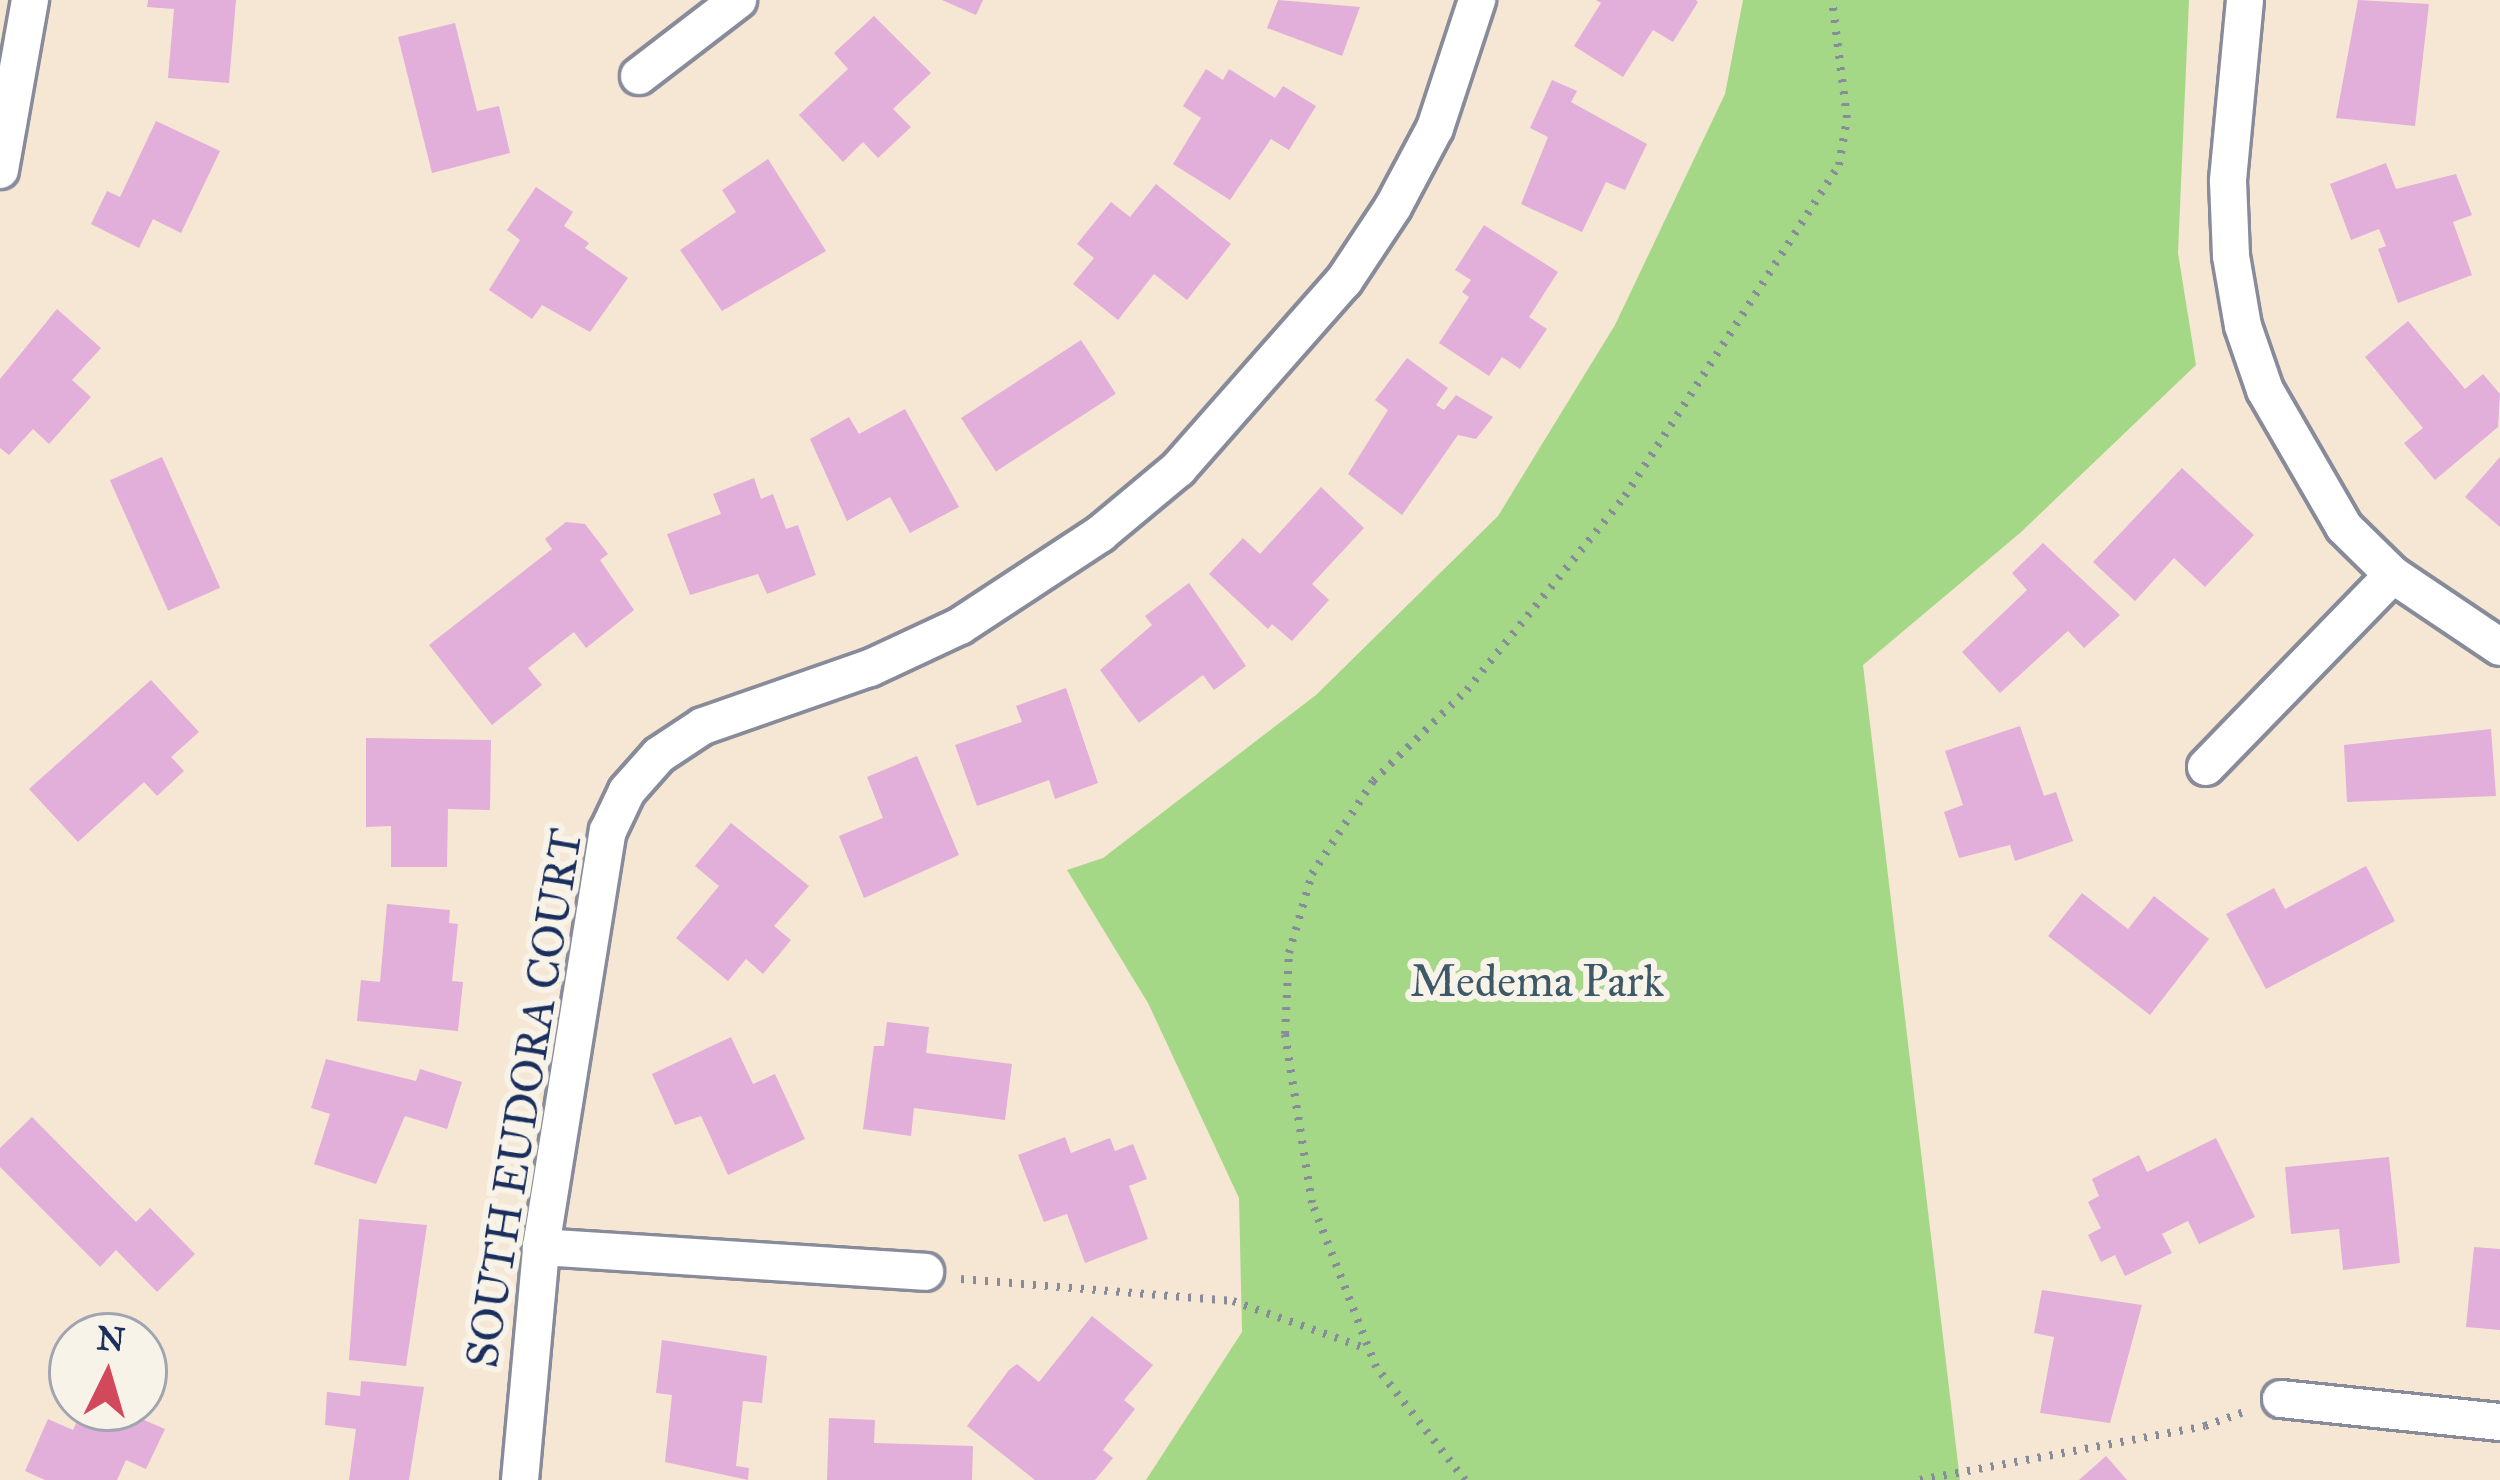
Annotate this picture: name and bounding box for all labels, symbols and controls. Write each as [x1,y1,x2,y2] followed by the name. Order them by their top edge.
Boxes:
[455,825,593,1371] street label: SOUTH EUDORA COURT
[1410,954,1664,1008] park label: Medema Park
[48,1312,168,1432] north arrow
[95,1318,127,1360] text: N

